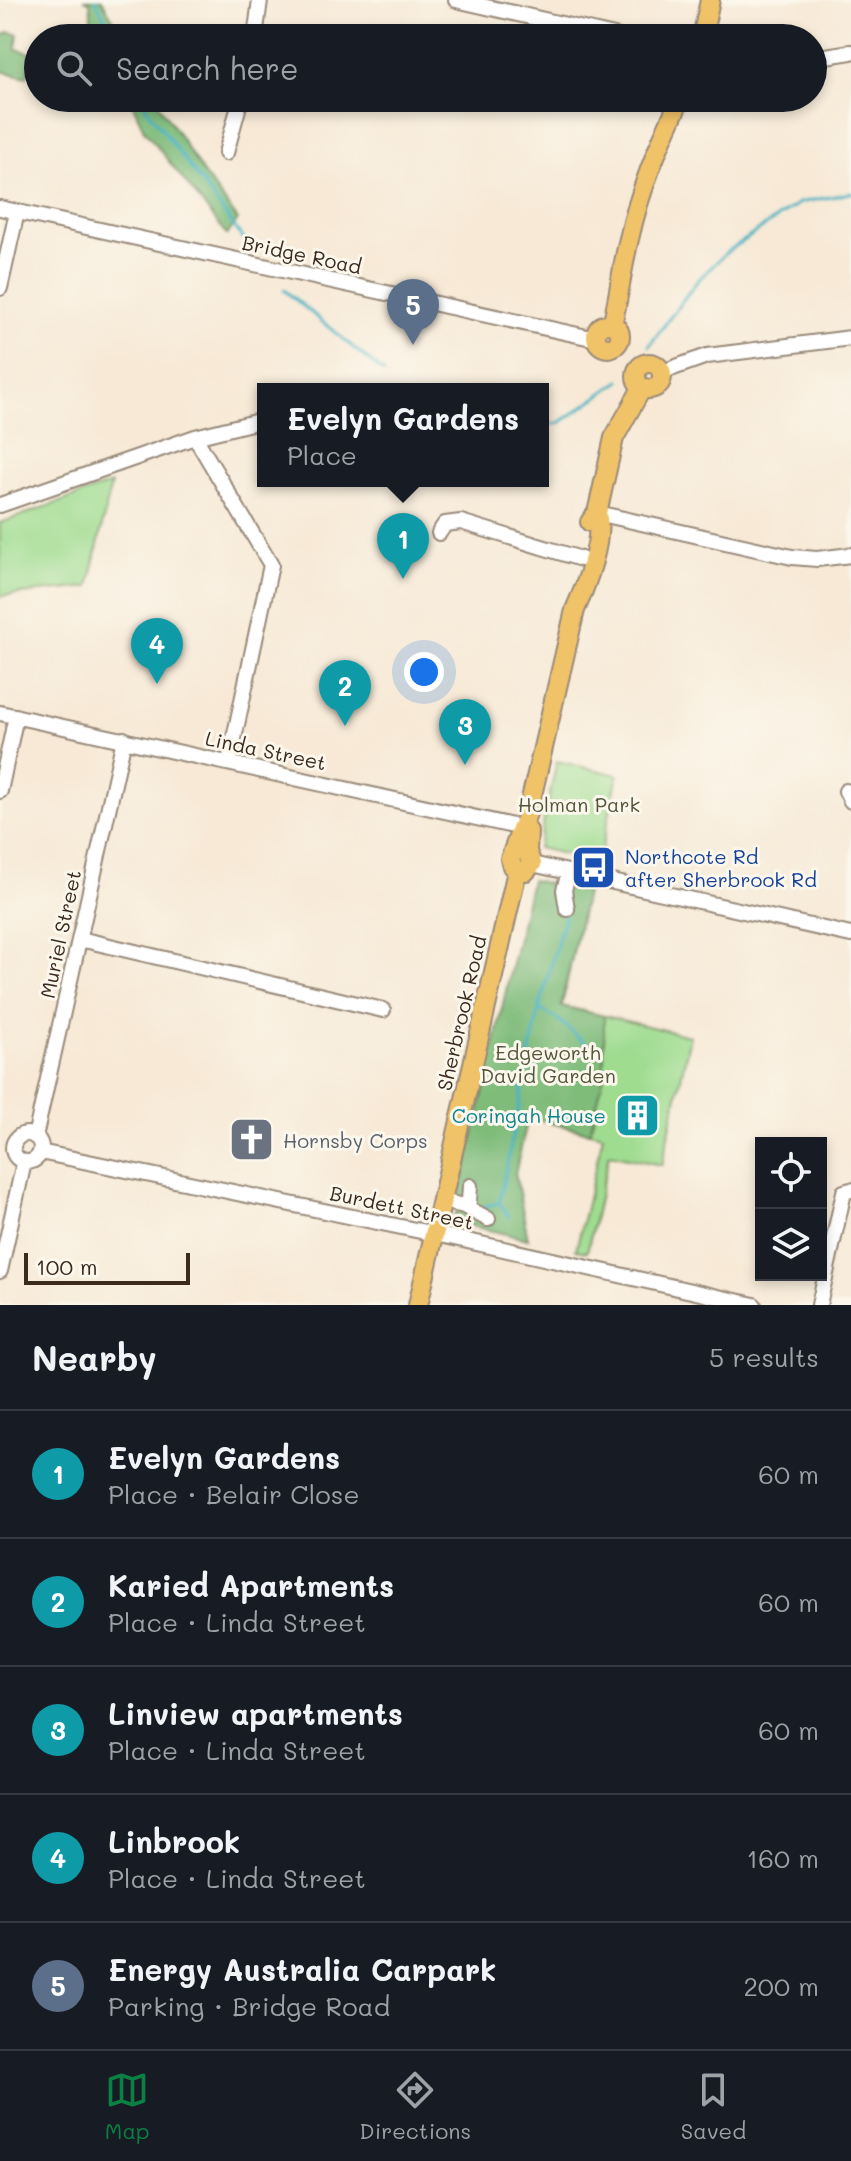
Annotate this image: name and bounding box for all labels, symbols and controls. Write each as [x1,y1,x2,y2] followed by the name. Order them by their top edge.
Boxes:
[24,24,827,112] search box
[52,46,96,90] icon: search
[116,48,299,88] text: Search here
[240,229,364,279] street label: Bridge Road
[387,279,439,345] pin: 5
[257,383,549,487] popup
[287,398,519,438] text: Evelyn Gardens
[287,438,357,472] text: Place
[377,513,429,579] pin: 1
[131,618,183,684] pin: 4
[404,652,444,692] your location
[319,660,371,726] pin: 2
[439,699,491,765] pin: 3
[203,725,329,775] street label: Linda Street
[518,791,640,817] park label: Holman Park
[570,843,618,891] bus stop icon: Northcote Rd after Sherbrook Rd
[625,843,817,892] place label: Northcote Rd after Sherbrook Rd
[34,867,86,1001] street label: Muriel Street
[431,933,491,1093] street label: Sherbrook Road
[480,1039,616,1088] park label: Edgeworth David Garden
[613,1091,661,1139] building icon: Coringah House
[452,1102,606,1128] place label: Coringah House
[228,1116,276,1164] church icon: Hornsby Corps
[283,1127,428,1153] place label: Hornsby Corps
[755,1137,827,1281] map controls
[755,1137,827,1209] button: locate
[328,1179,476,1235] street label: Burdett Street
[755,1209,827,1281] button: layers
[24,1249,190,1285] scale bar
[36,1252,98,1281] text: 100 m
[32,1335,157,1380] text: Nearby
[709,1340,819,1374] text: 5 results
[108,1437,340,1477] text: Evelyn Gardens
[52,1457,64,1491] text: 1
[758,1457,819,1491] text: 60 m
[108,1477,360,1511] text: Place · Belair Close
[108,1565,394,1605] text: Karied Apartments
[51,1585,65,1619] text: 2
[758,1585,819,1619] text: 60 m
[108,1605,366,1639] text: Place · Linda Street
[108,1693,403,1733] text: Linview apartments
[50,1713,66,1747] text: 3
[758,1713,819,1747] text: 60 m
[108,1733,366,1767] text: Place · Linda Street
[108,1821,240,1861] text: Linbrook
[50,1841,66,1875] text: 4
[747,1841,819,1875] text: 160 m
[108,1861,366,1895] text: Place · Linda Street
[108,1949,496,1989] text: Energy Australia Carpark
[50,1969,66,2003] text: 5
[743,1969,819,2003] text: 200 m
[108,1989,390,2023] text: Parking · Bridge Road
[105,2068,150,2145] tab: Map
[359,2068,471,2145] tab: Directions
[681,2068,746,2145] tab: Saved

